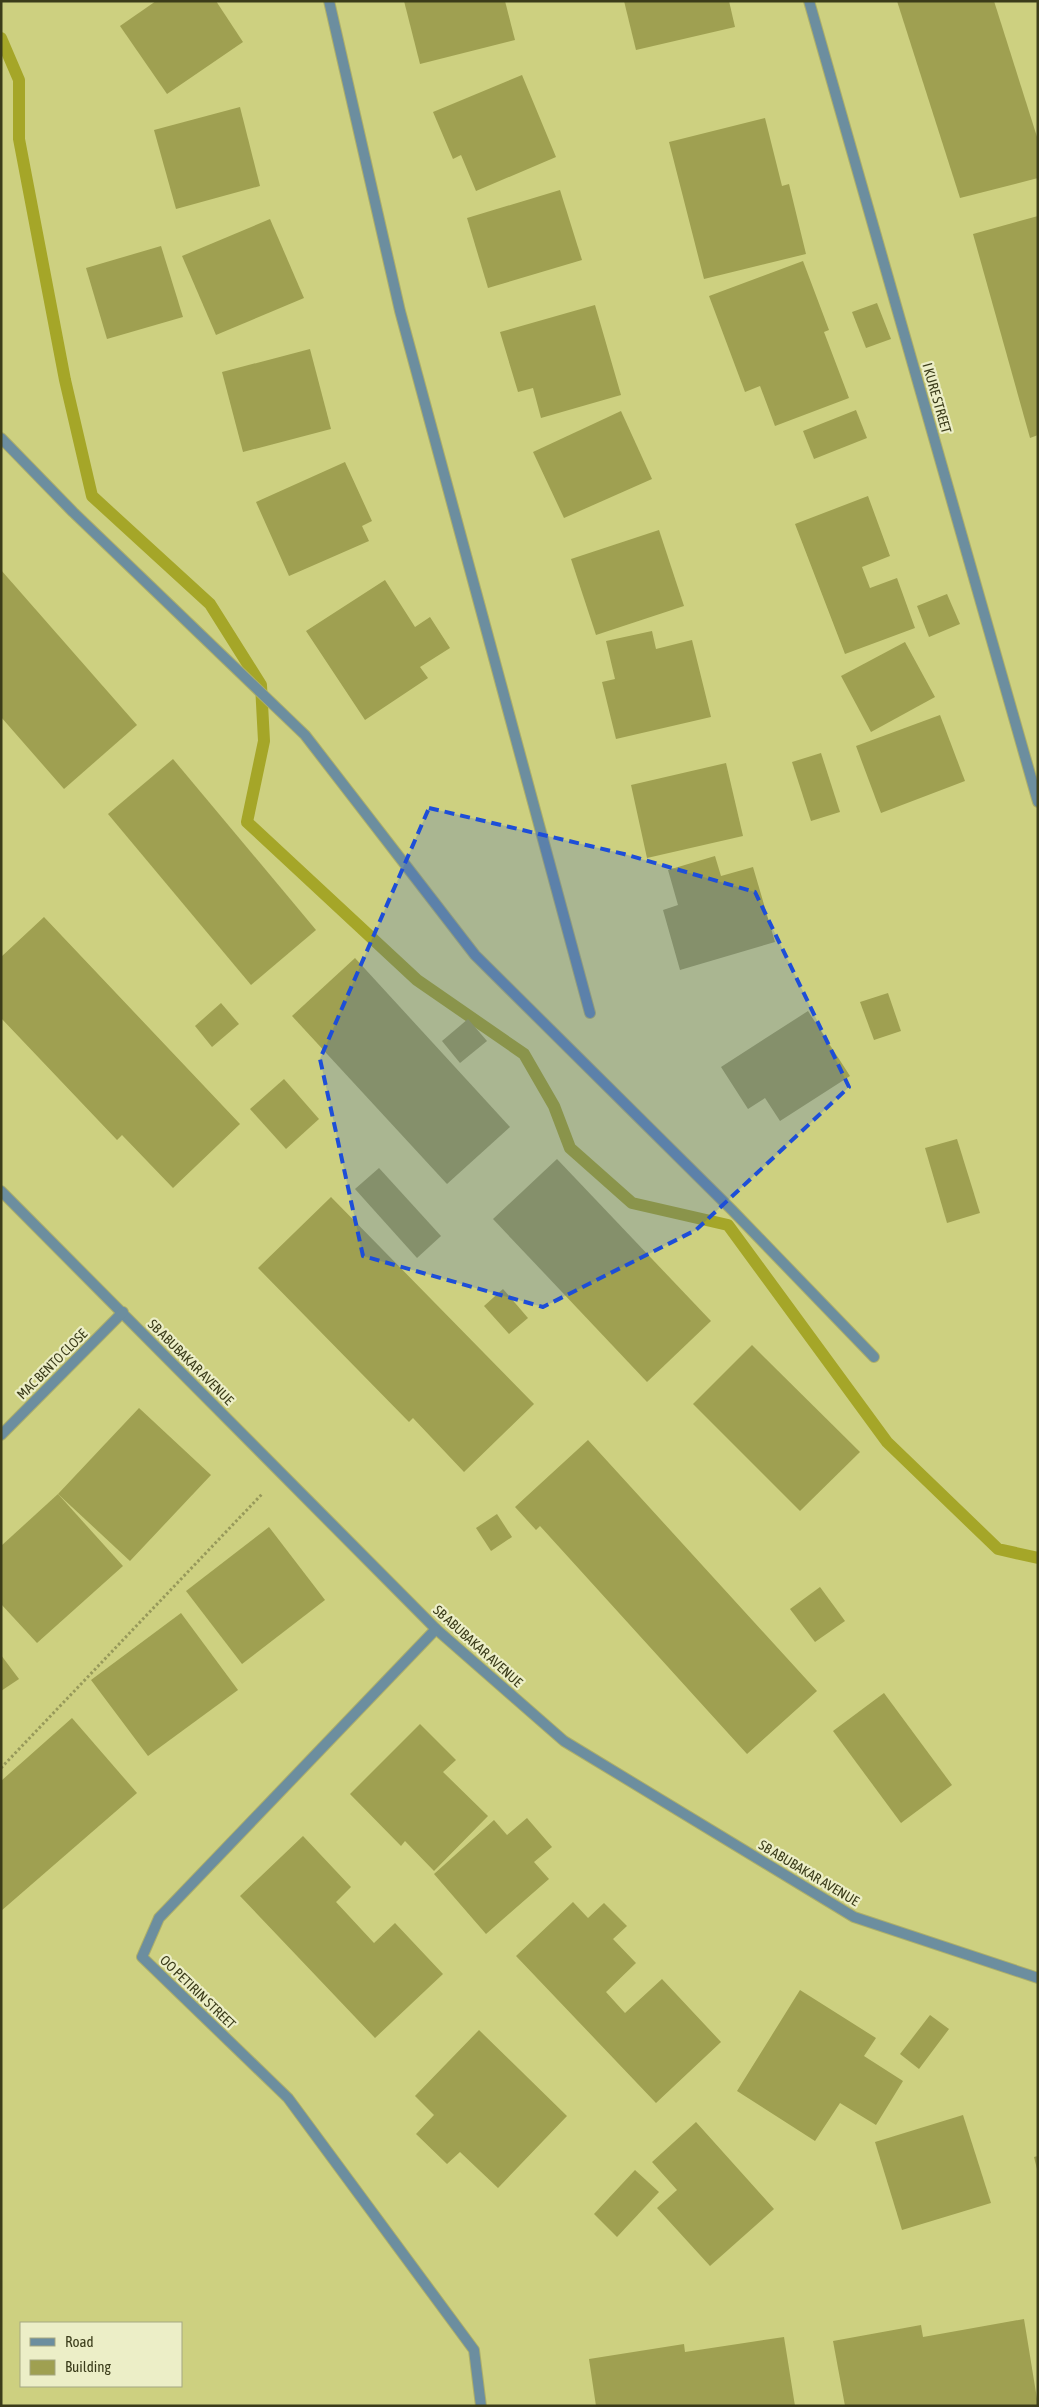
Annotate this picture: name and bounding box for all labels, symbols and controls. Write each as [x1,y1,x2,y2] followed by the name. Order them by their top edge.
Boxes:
[919,361,955,435] street label: I KURE STREET
[145,1316,237,1408] street label: SB ABUBAKAR AVENUE
[14,1326,90,1402] street label: MAC BENTO CLOSE
[430,1602,526,1690] street label: SB ABUBAKAR AVENUE
[756,1837,862,1909] street label: SB ABUBAKAR AVENUE
[157,1952,239,2032] street label: OO PETIRIN STREET
[20,2322,182,2387] legend
[65,2333,94,2350] text: Road
[65,2358,111,2375] text: Building

